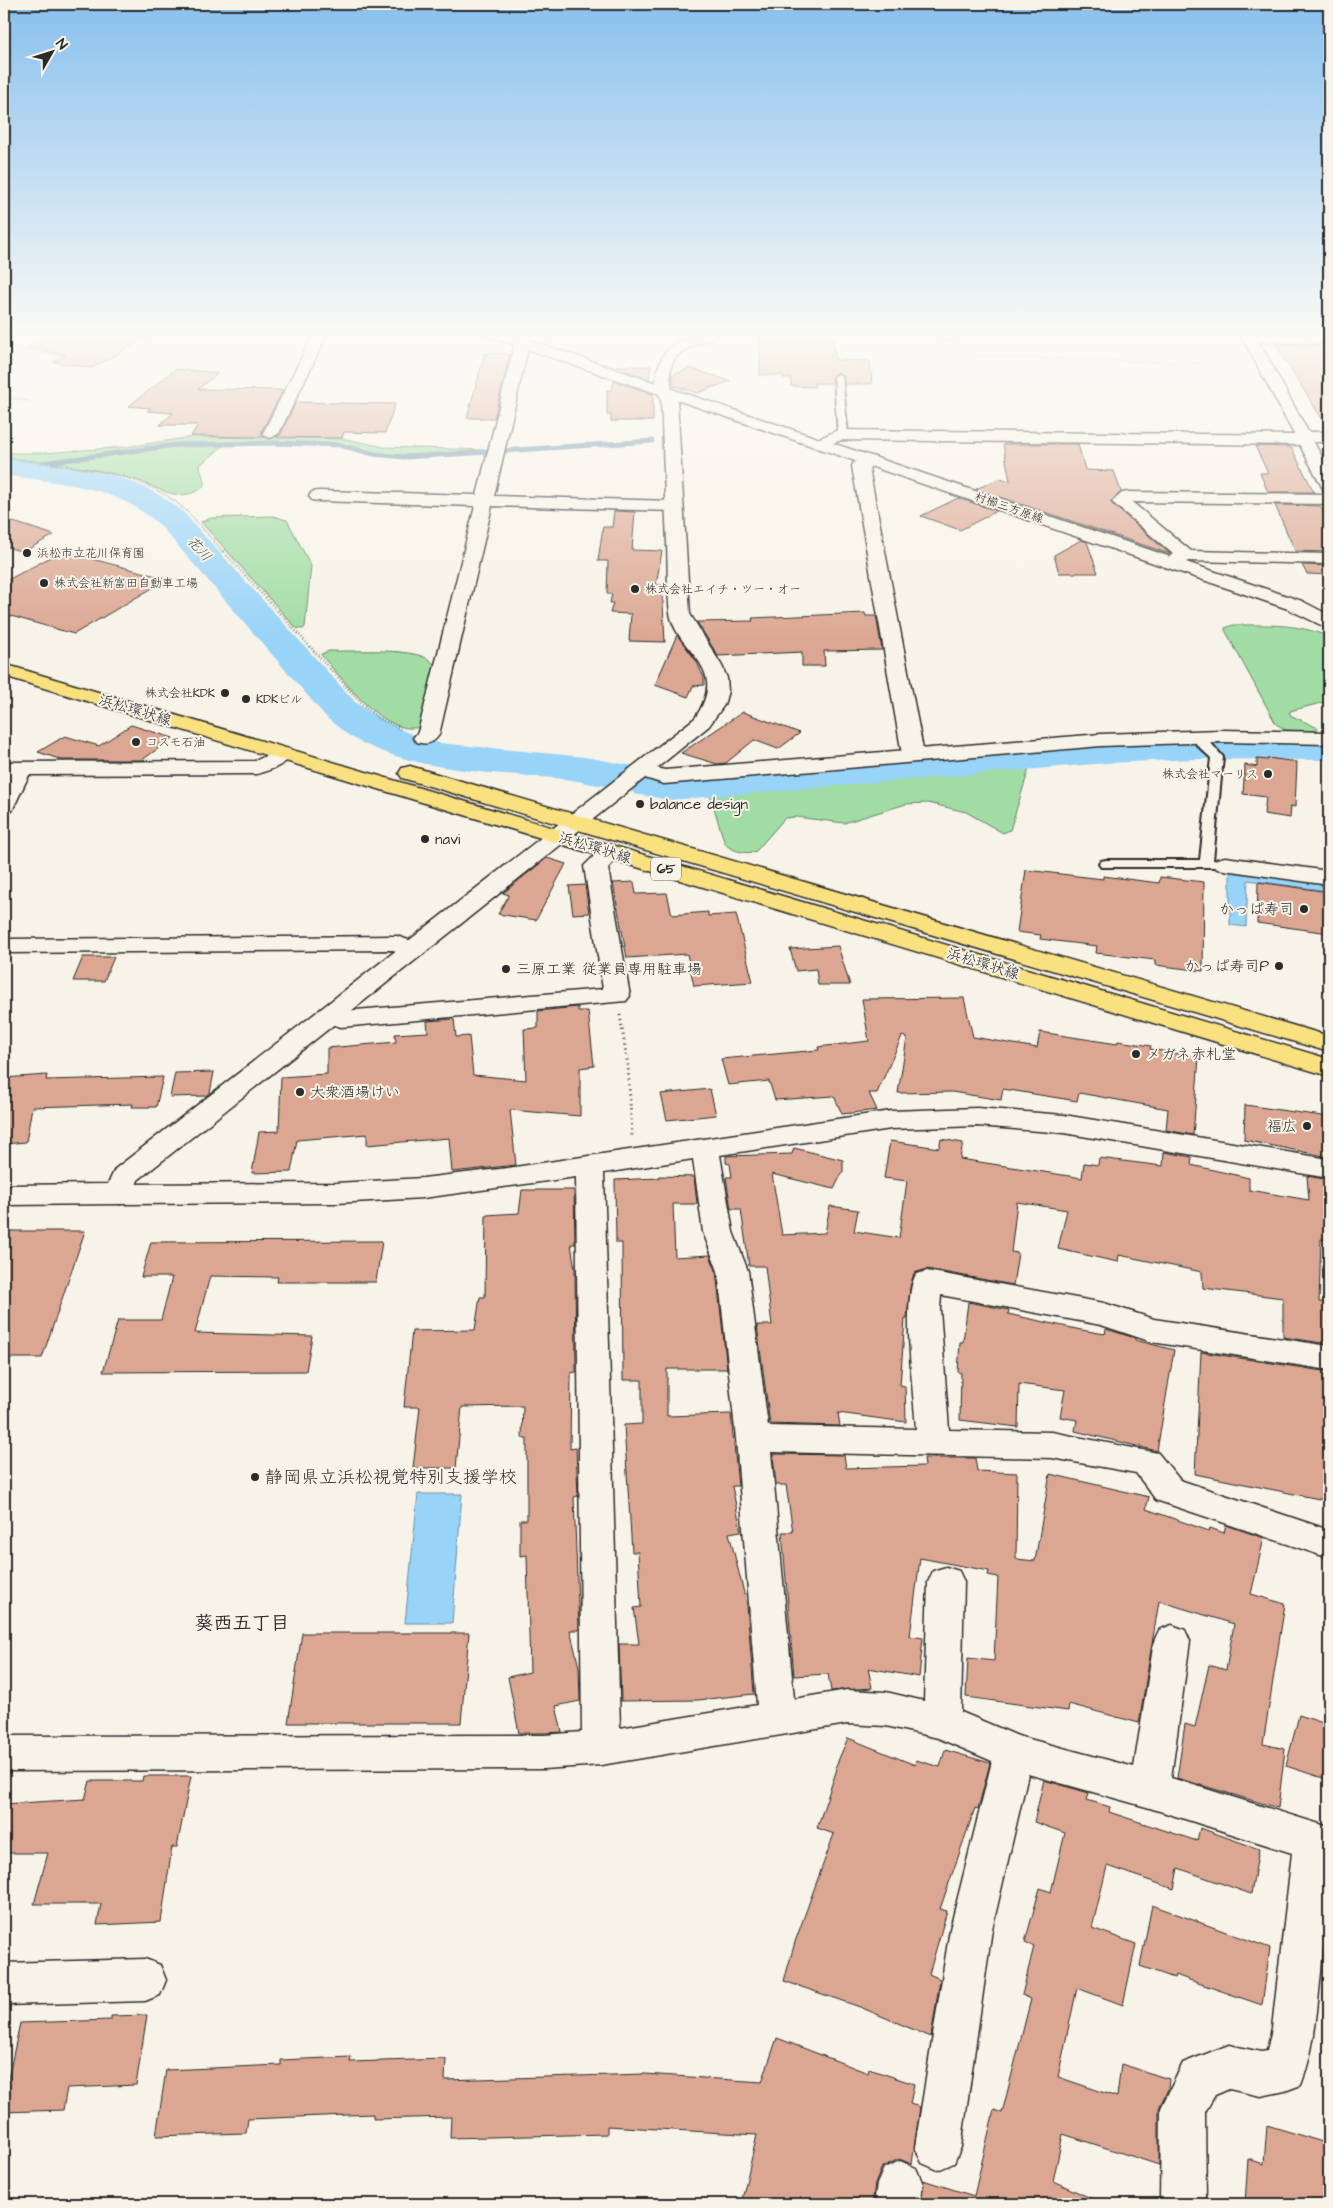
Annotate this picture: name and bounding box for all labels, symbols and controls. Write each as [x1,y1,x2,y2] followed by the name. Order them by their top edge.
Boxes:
[28,28,78,78] north arrow
[51,35,72,54] text: N
[972,488,1046,528] street label: 村櫛三方原線
[182,532,216,566] water label: 花川
[37,545,145,562] place label: 浜松市立花川保育園
[21,547,33,559] marker: 浜松市立花川保育園
[54,575,198,592] place label: 株式会社新富田自動車工場
[38,577,50,589] marker: 株式会社新富田自動車工場
[645,581,801,598] place label: 株式会社エイチ・ツー・オー
[629,583,641,595] marker: 株式会社エイチ・ツー・オー
[145,685,216,702] place label: 株式会社KDK
[219,687,231,699] marker: 株式会社KDK
[96,689,174,731] street label: 浜松環状線
[256,691,302,708] place label: KDKビル
[240,693,252,705] marker: KDKビル
[146,734,206,751] place label: コスモ石油
[130,736,142,748] marker: コスモ石油
[1162,766,1258,783] place label: 株式会社マーリス
[1262,768,1274,780] marker: 株式会社マーリス
[650,794,748,816] place label: balance design
[634,798,646,810] marker: balance design
[556,827,634,869] street label: 浜松環状線
[435,829,461,850] place label: navi
[419,833,431,845] marker: navi
[651,858,681,881] road number: 65
[1219,899,1294,920] place label: かっぱ寿司
[1298,903,1310,915] marker: かっぱ寿司
[944,943,1022,985] street label: 浜松環状線
[1184,956,1269,977] place label: かっぱ寿司P
[516,959,702,980] place label: 三原工業 従業員専用駐車場
[1273,960,1285,972] marker: かっぱ寿司P
[500,963,512,975] marker: 三原工業 従業員専用駐車場
[1146,1044,1236,1065] place label: メガネ赤札堂
[1130,1048,1142,1060] marker: メガネ赤札堂
[310,1082,400,1103] place label: 大衆酒場けい
[294,1086,306,1098] marker: 大衆酒場けい
[1267,1116,1297,1137] place label: 福広
[1301,1120,1313,1132] marker: 福広
[265,1465,517,1490] place label: 静岡県立浜松視覚特別支援学校
[249,1471,261,1483] marker: 静岡県立浜松視覚特別支援学校
[194,1610,290,1637] district label: 葵西五丁目

